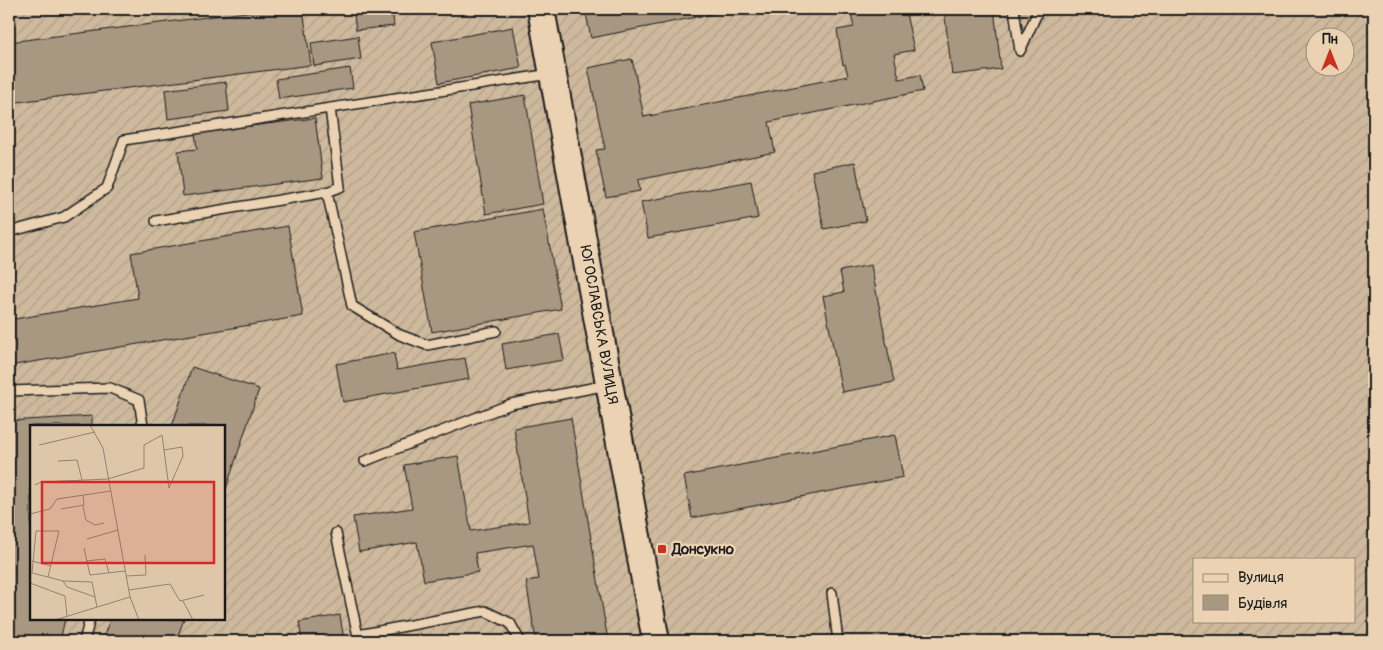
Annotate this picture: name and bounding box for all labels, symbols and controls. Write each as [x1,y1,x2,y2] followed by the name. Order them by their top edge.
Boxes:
[1306,28,1356,78] north arrow
[1322,31,1338,48] text: Пн
[576,244,622,406] street label: ЮГОСЛАВСЬКА ВУЛИЦЯ
[30,425,225,620] inset map
[671,540,734,559] place label: Донсукно
[656,543,668,555] marker: Донсукно
[1193,558,1356,622] legend
[1238,568,1284,587] text: Вулиця
[1238,594,1287,613] text: Будівля

